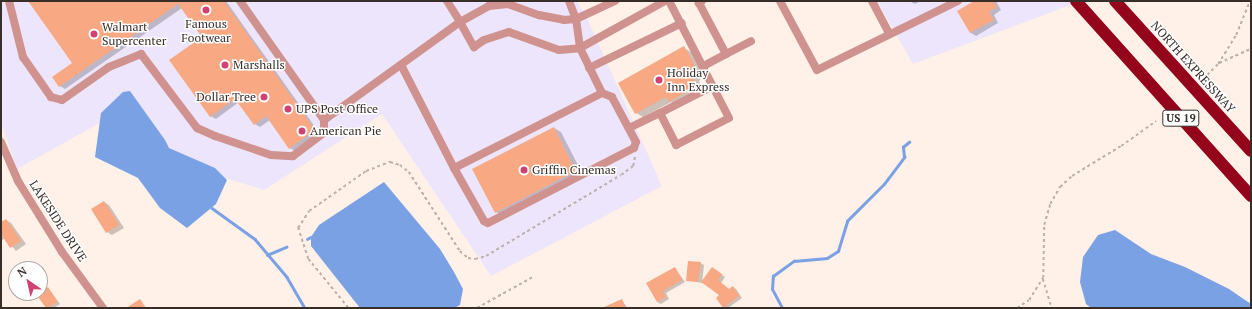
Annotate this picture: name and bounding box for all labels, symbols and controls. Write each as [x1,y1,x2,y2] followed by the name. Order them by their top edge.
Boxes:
[201,5,211,15] marker: Famous Footwear
[181,17,231,45] place label: Famous Footwear
[1148,18,1238,116] street label: NORTH EXPRESSWAY
[102,20,166,48] place label: Walmart Supercenter
[89,29,99,39] marker: Walmart Supercenter
[233,58,285,72] place label: Marshalls
[220,60,230,70] marker: Marshalls
[667,66,729,94] place label: Holiday Inn Express
[654,75,664,85] marker: Holiday Inn Express
[196,90,256,104] place label: Dollar Tree
[259,92,269,102] marker: Dollar Tree
[296,102,378,116] place label: UPS Post Office
[283,104,293,114] marker: UPS Post Office
[1162,109,1200,127] road number: US 19
[310,124,381,138] place label: American Pie
[297,126,307,136] marker: American Pie
[532,163,616,177] place label: Griffin Cinemas
[519,165,529,175] marker: Griffin Cinemas
[26,178,90,264] street label: LAKESIDE DRIVE
[8,261,48,301] north arrow
[14,264,29,280] text: N

